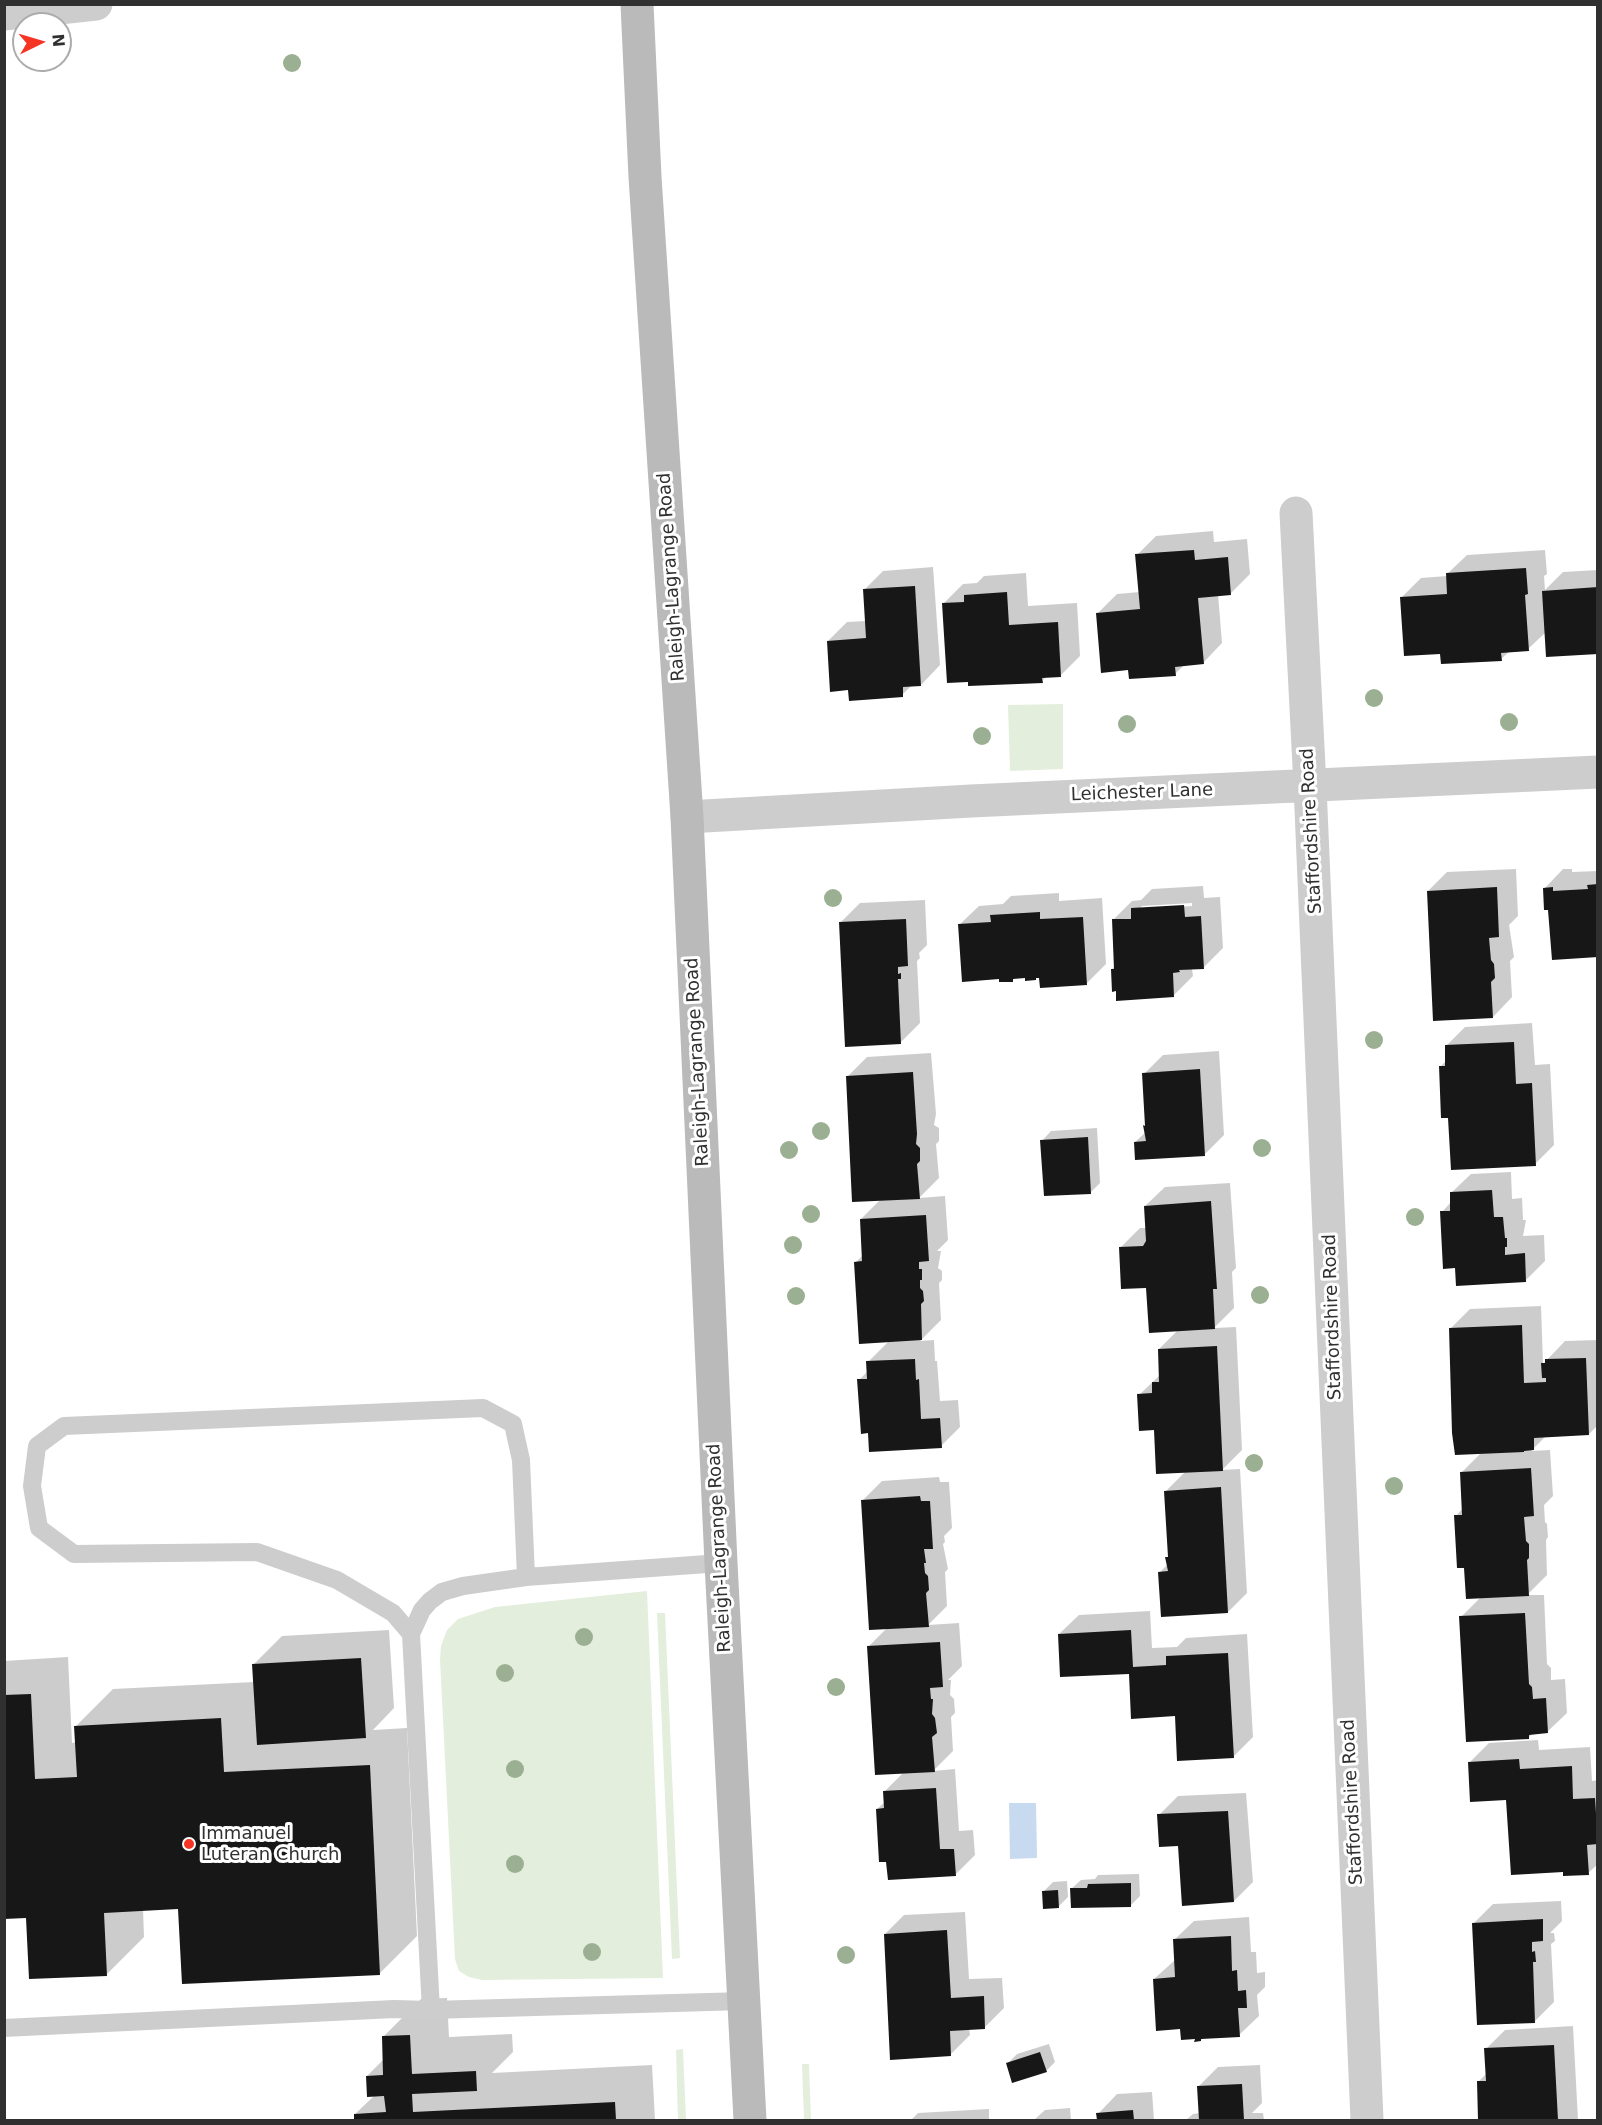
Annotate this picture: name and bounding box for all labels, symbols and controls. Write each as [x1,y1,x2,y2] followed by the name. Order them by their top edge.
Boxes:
[12,12,72,72] north arrow
[48,33,68,48] text: N
[654,472,690,682] street label: Raleigh-Lagrange Road
[1297,747,1327,915] street label: Staffordshire Road
[1070,780,1214,806] street label: Leichester Lane
[682,957,714,1167] street label: Raleigh-Lagrange Road
[1319,1234,1347,1400] street label: Staffordshire Road
[704,1443,736,1653] street label: Raleigh-Lagrange Road
[1338,1718,1368,1886] street label: Staffordshire Road
[201,1823,340,1866] place label: Immanuel Luteran Church
[182,1837,196,1851] marker: Immanuel Luteran Church

